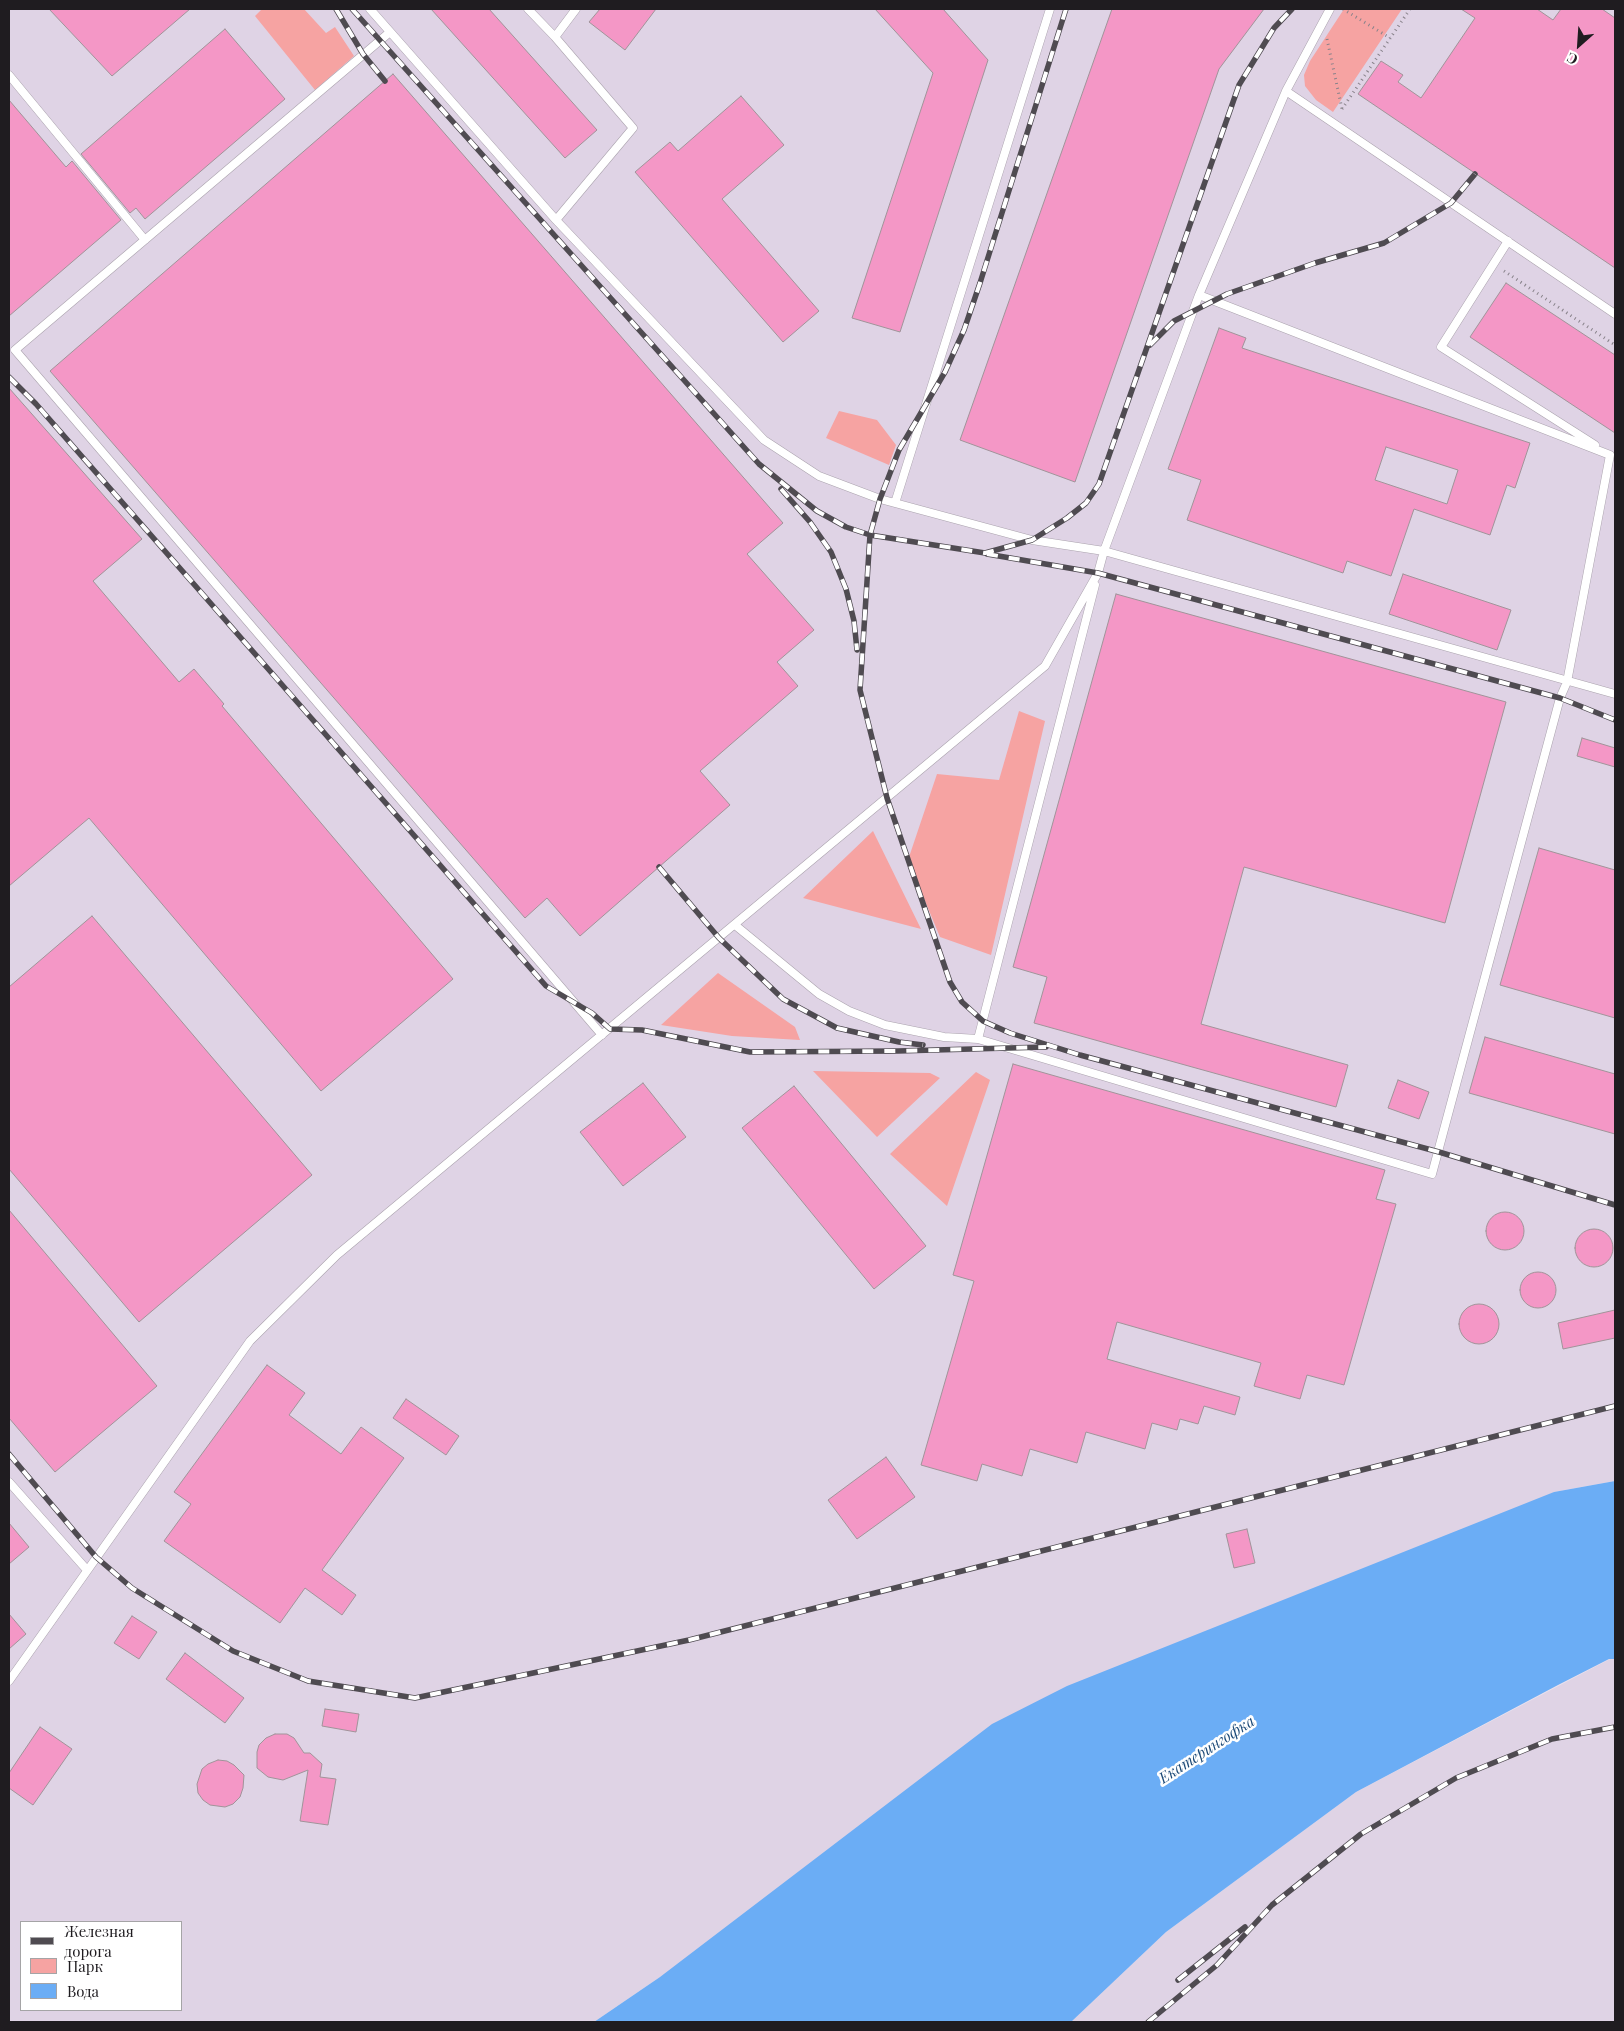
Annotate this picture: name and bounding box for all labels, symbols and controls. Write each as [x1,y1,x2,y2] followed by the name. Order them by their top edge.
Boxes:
[1554,20,1604,70] north arrow
[1564,48,1581,70] text: С
[1156,1712,1258,1788] water label: Екатерингофка
[20,1921,182,2011] legend
[64,1921,134,1961] text: Железная дорога
[67,1956,103,1976] text: Парк
[67,1981,99,2001] text: Вода

